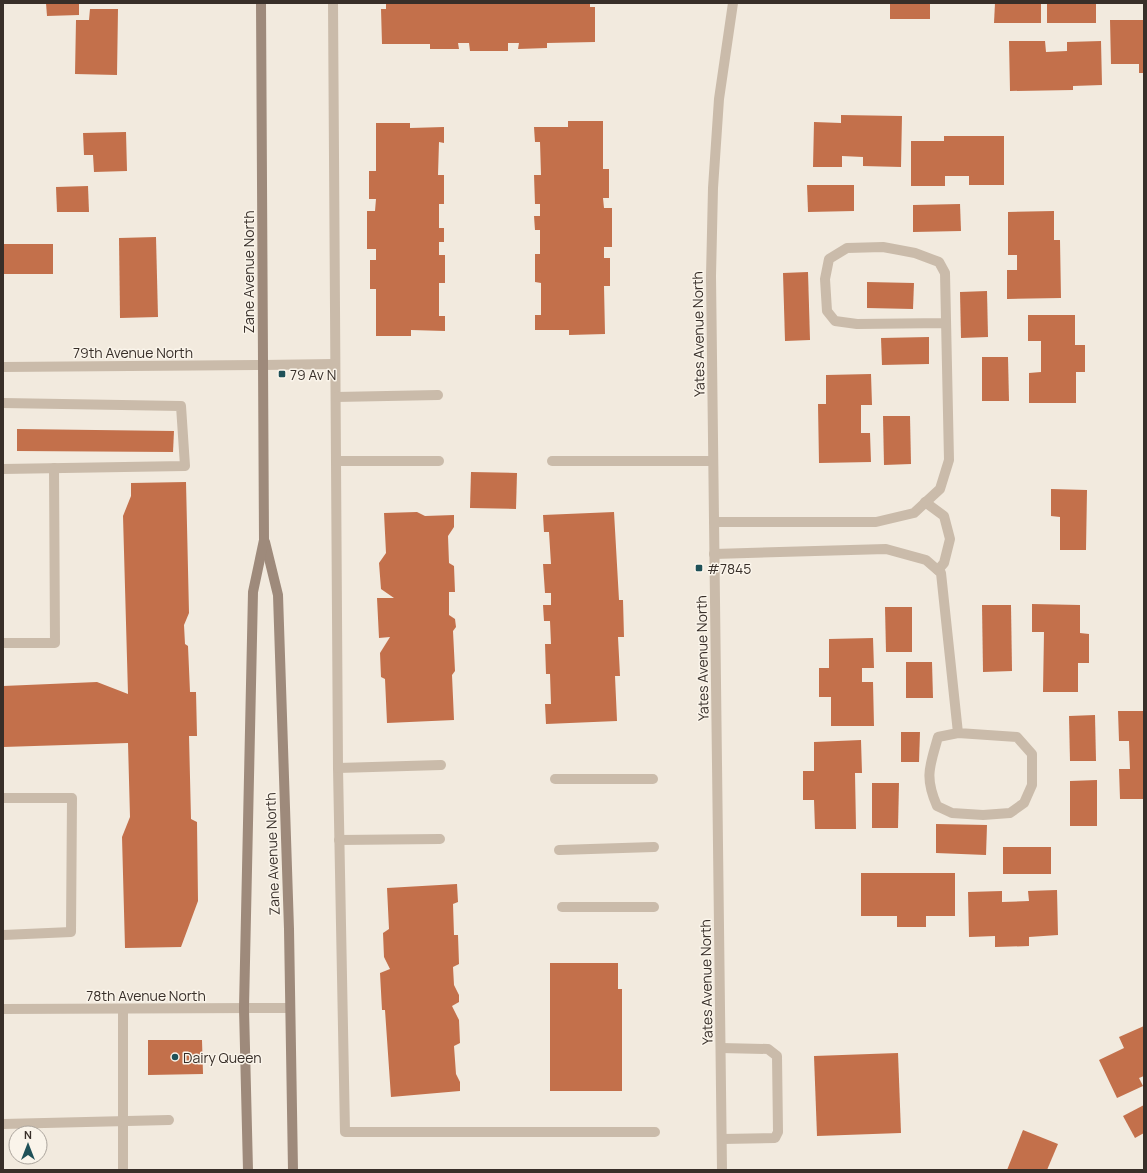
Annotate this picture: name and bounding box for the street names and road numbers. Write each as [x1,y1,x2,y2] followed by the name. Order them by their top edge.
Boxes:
[239,210,258,334] street label: Zane Avenue North
[687,271,709,397] street label: Yates Avenue North
[73,343,193,362] street label: 79th Avenue North
[691,595,713,721] street label: Yates Avenue North
[260,792,284,916] street label: Zane Avenue North
[695,919,717,1045] street label: Yates Avenue North
[86,986,206,1005] street label: 78th Avenue North

